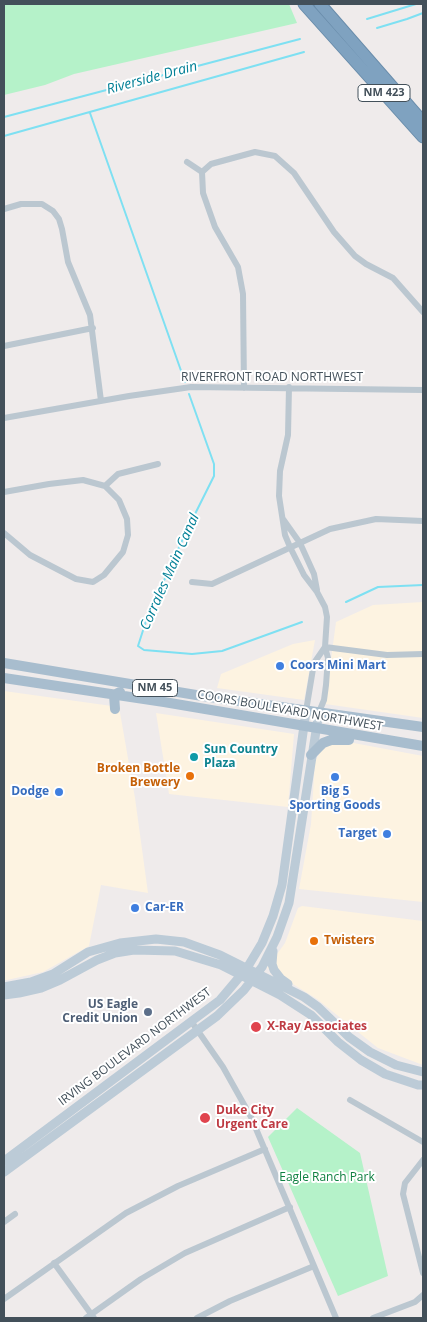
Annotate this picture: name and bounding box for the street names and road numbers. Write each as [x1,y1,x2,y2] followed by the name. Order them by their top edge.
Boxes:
[358,85,410,102] road number: NM 423
[181,371,363,385] street label: RIVERFRONT ROAD NORTHWEST
[132,680,178,696] road number: NM 45
[196,688,384,734] street label: COORS BOULEVARD NORTHWEST
[56,985,214,1109] street label: IRVING BOULEVARD NORTHWEST

